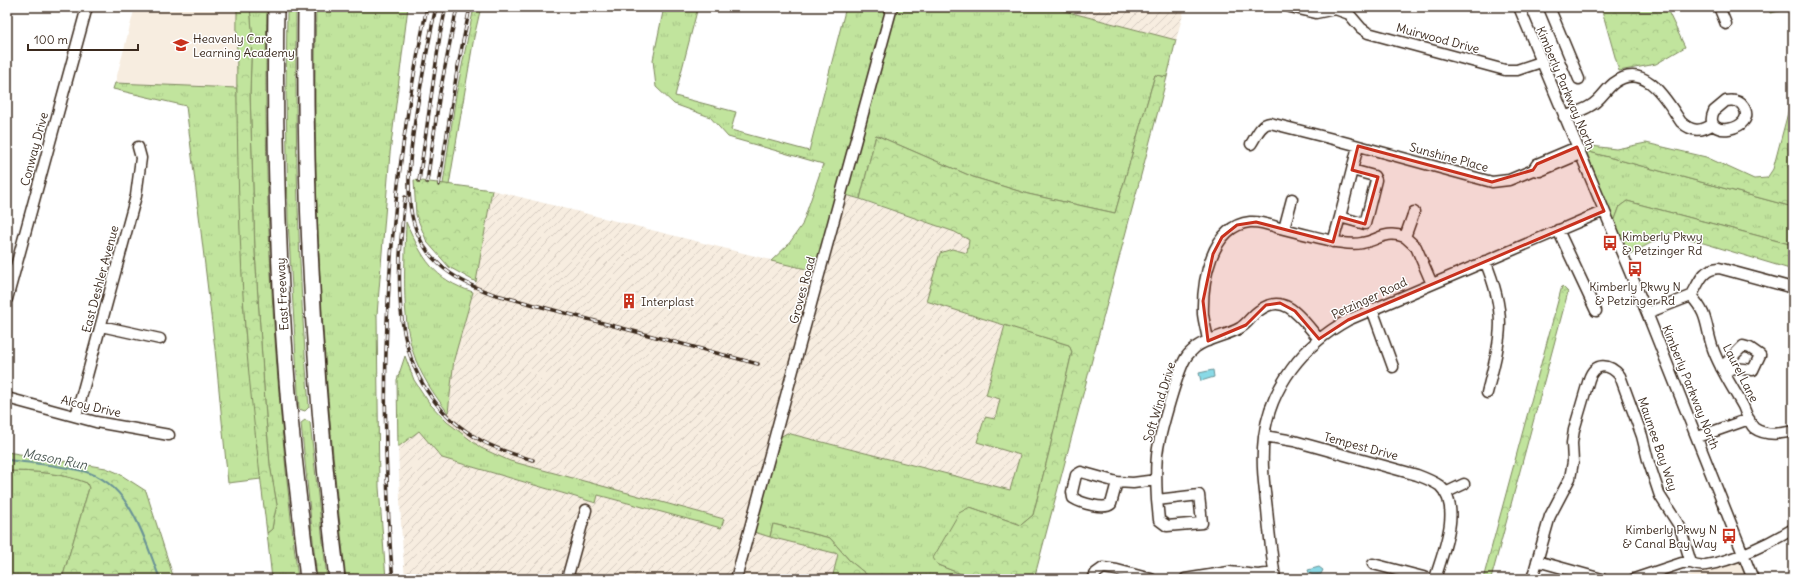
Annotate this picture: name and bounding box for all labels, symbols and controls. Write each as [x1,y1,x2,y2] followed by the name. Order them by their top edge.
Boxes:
[1395,20,1481,56] street label: Muirwood Drive
[1533,24,1599,152] street label: Kimberly Parkway North
[28,26,138,52] scale bar
[193,31,295,60] place label: Heavenly Care Learning Academy
[34,32,68,47] text: 100 m
[172,36,190,54] school or university icon: Heavenly Care Learning Academy
[17,111,51,187] street label: Conway Drive
[1408,139,1490,175] street label: Sunshine Place
[78,224,122,334] street label: East Deshler Avenue
[1622,229,1703,258] place label: Kimberly Pkwy & Petzinger Rd
[1601,234,1619,252] bus stop icon: Kimberly Pkwy & Petzinger Rd
[786,255,818,325] street label: Groves Road
[273,257,291,331] street label: East Freeway
[1626,260,1644,278] bus stop icon: Kimberly Pkwy N & Petzinger Rd
[1329,274,1409,322] street label: Petzinger Road
[1589,279,1681,308] place label: Kimberly Pkwy N & Petzinger Rd
[620,292,638,310] building icon: Interplast
[641,294,694,309] place label: Interplast
[1659,323,1723,451] street label: Kimberly Parkway North
[1720,341,1762,405] street label: Laurel Lane
[1140,360,1178,444] street label: Soft Wind Drive
[59,392,123,420] street label: Alcoy Drive
[1635,395,1681,493] street label: Maumee Bay Way
[1322,429,1400,463] street label: Tempest Drive
[21,444,89,474] water label: Mason Run
[1623,522,1717,551] place label: Kimberly Pkwy N & Canal Bay Way
[1720,527,1738,545] bus stop icon: Kimberly Pkwy N & Canal Bay Way

